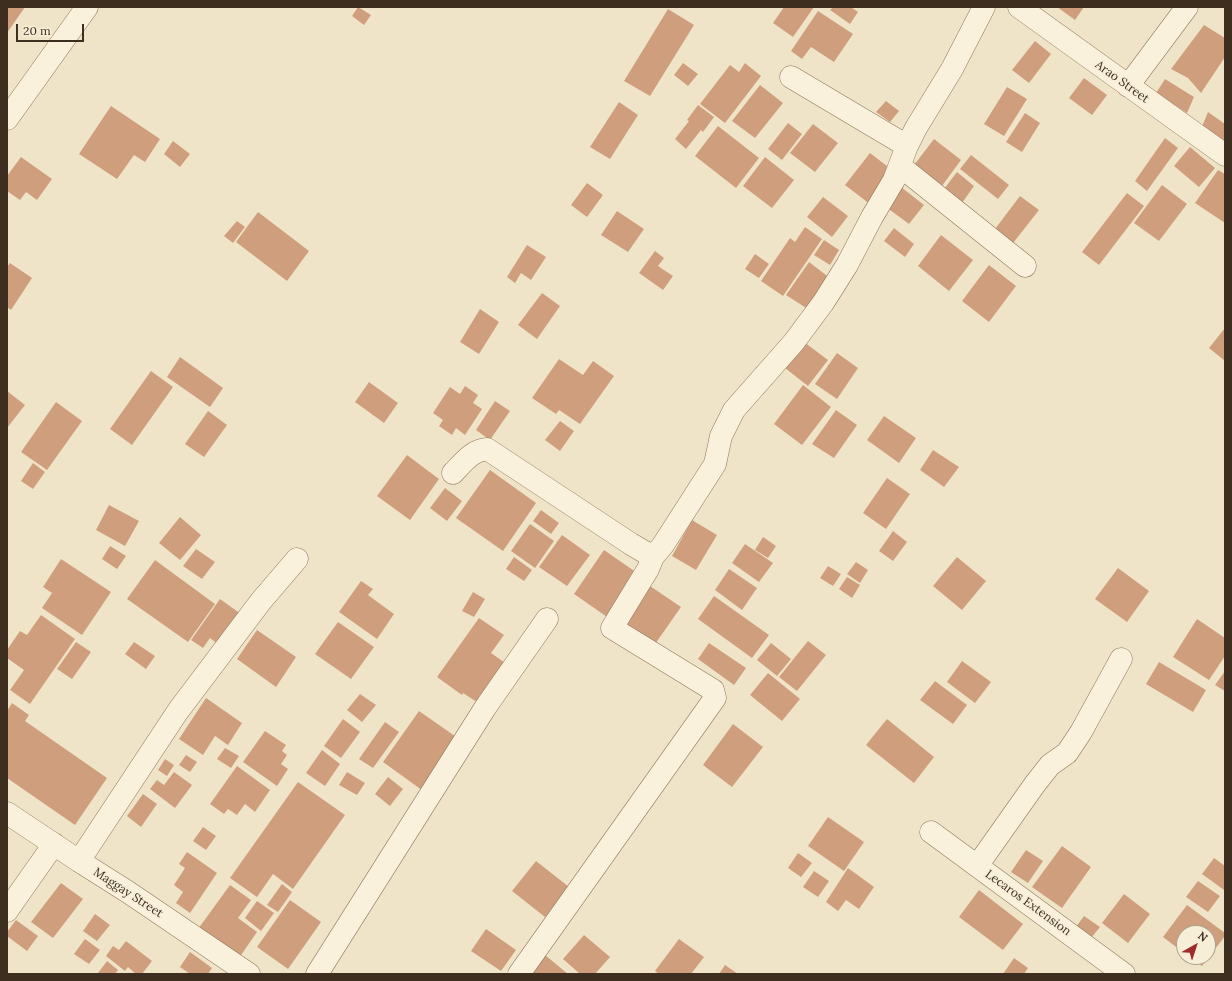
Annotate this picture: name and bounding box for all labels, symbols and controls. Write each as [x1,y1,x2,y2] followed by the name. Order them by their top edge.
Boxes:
[18,16,86,42] scale bar
[23,23,51,38] text: 20 m
[1092,58,1152,106] street label: Arao Street
[91,865,165,921] street label: Maggay Street
[982,867,1074,939] street label: Lecaros Extension
[1176,925,1216,965] north arrow
[1195,928,1211,945] text: N

